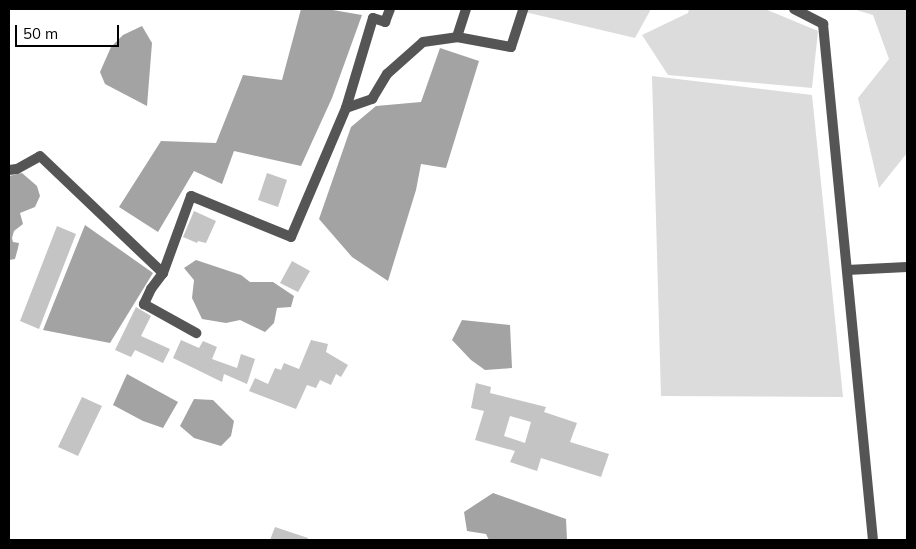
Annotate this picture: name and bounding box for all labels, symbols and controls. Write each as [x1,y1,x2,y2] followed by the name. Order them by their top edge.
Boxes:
[18,15,121,47] scale bar
[23,24,58,43] text: 50 m

